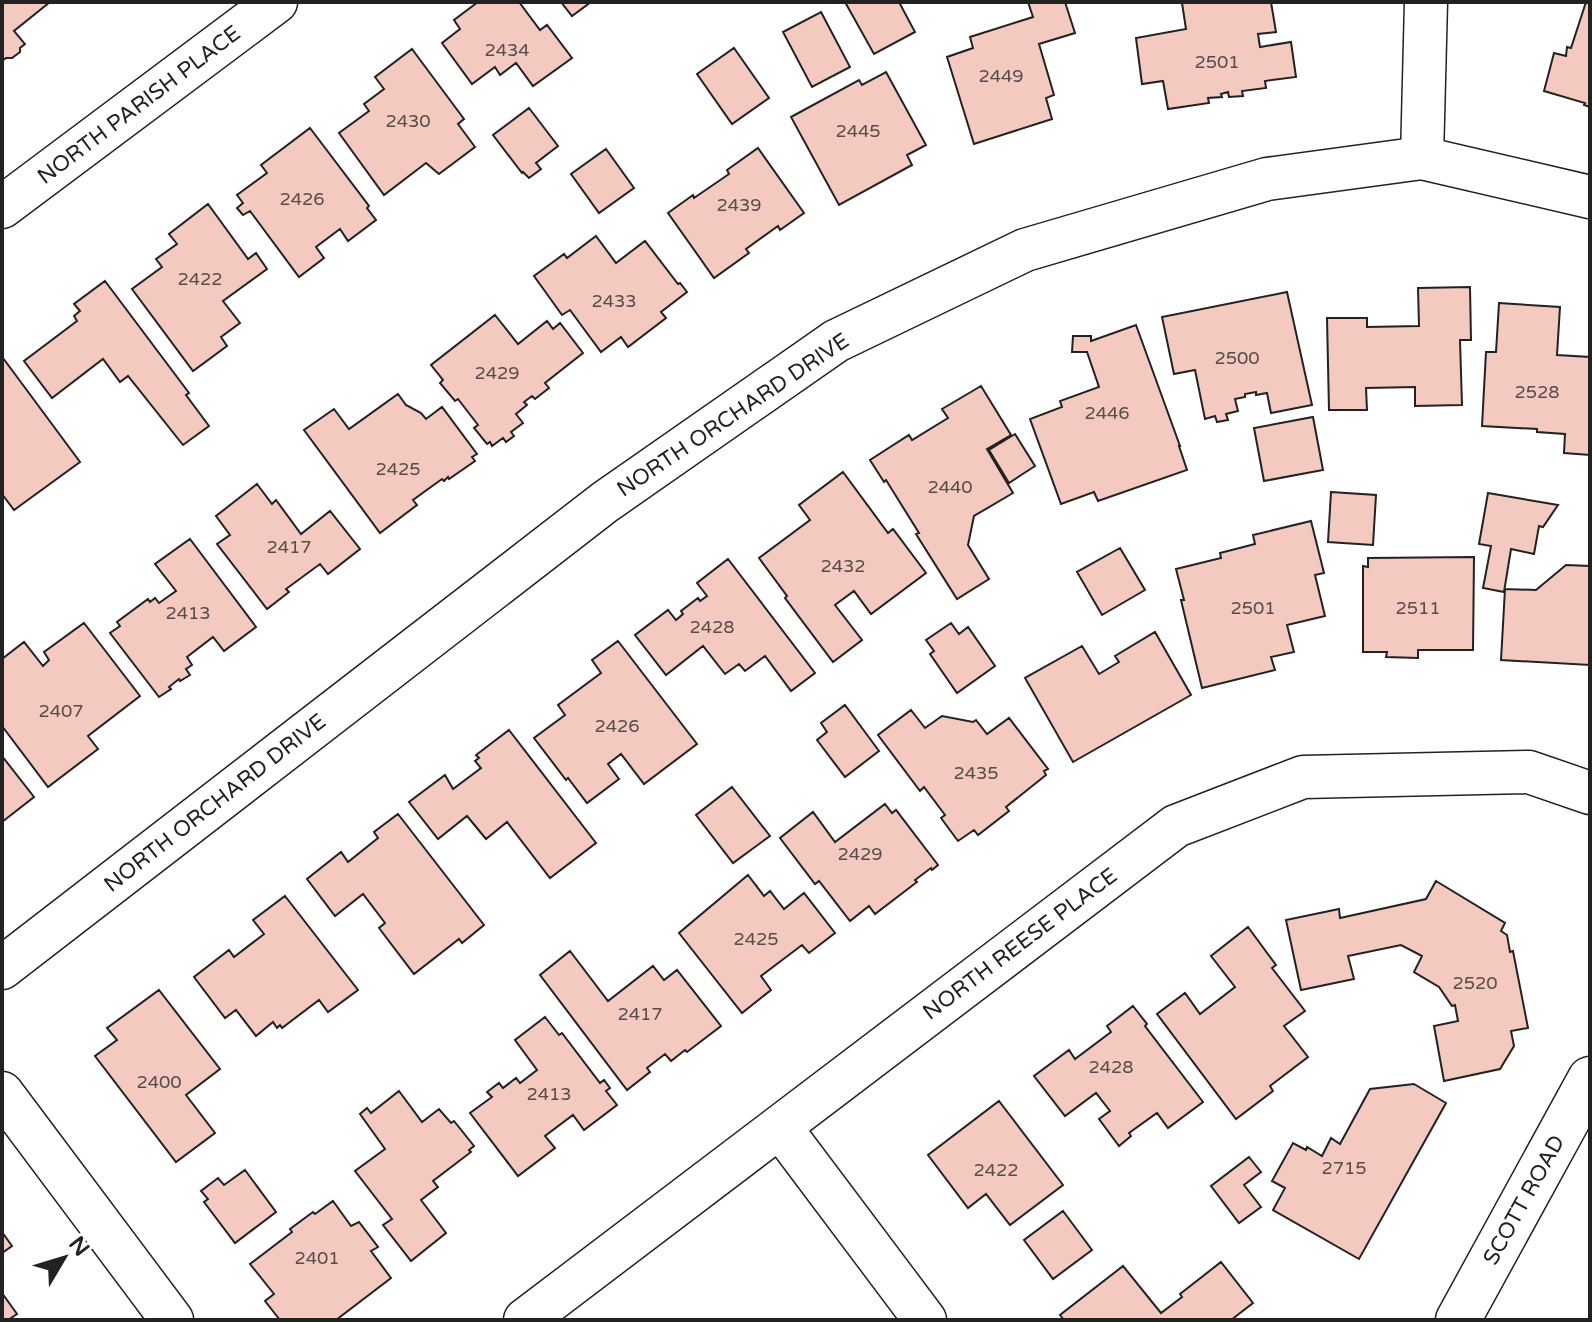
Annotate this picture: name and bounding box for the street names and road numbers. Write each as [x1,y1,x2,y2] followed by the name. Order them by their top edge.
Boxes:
[32,20,246,190] street label: NORTH PARISH PLACE
[612,327,854,503] street label: NORTH ORCHARD DRIVE
[99,708,331,898] street label: NORTH ORCHARD DRIVE
[918,862,1122,1026] street label: NORTH REESE PLACE
[1478,1131,1570,1269] street label: SCOTT ROAD

